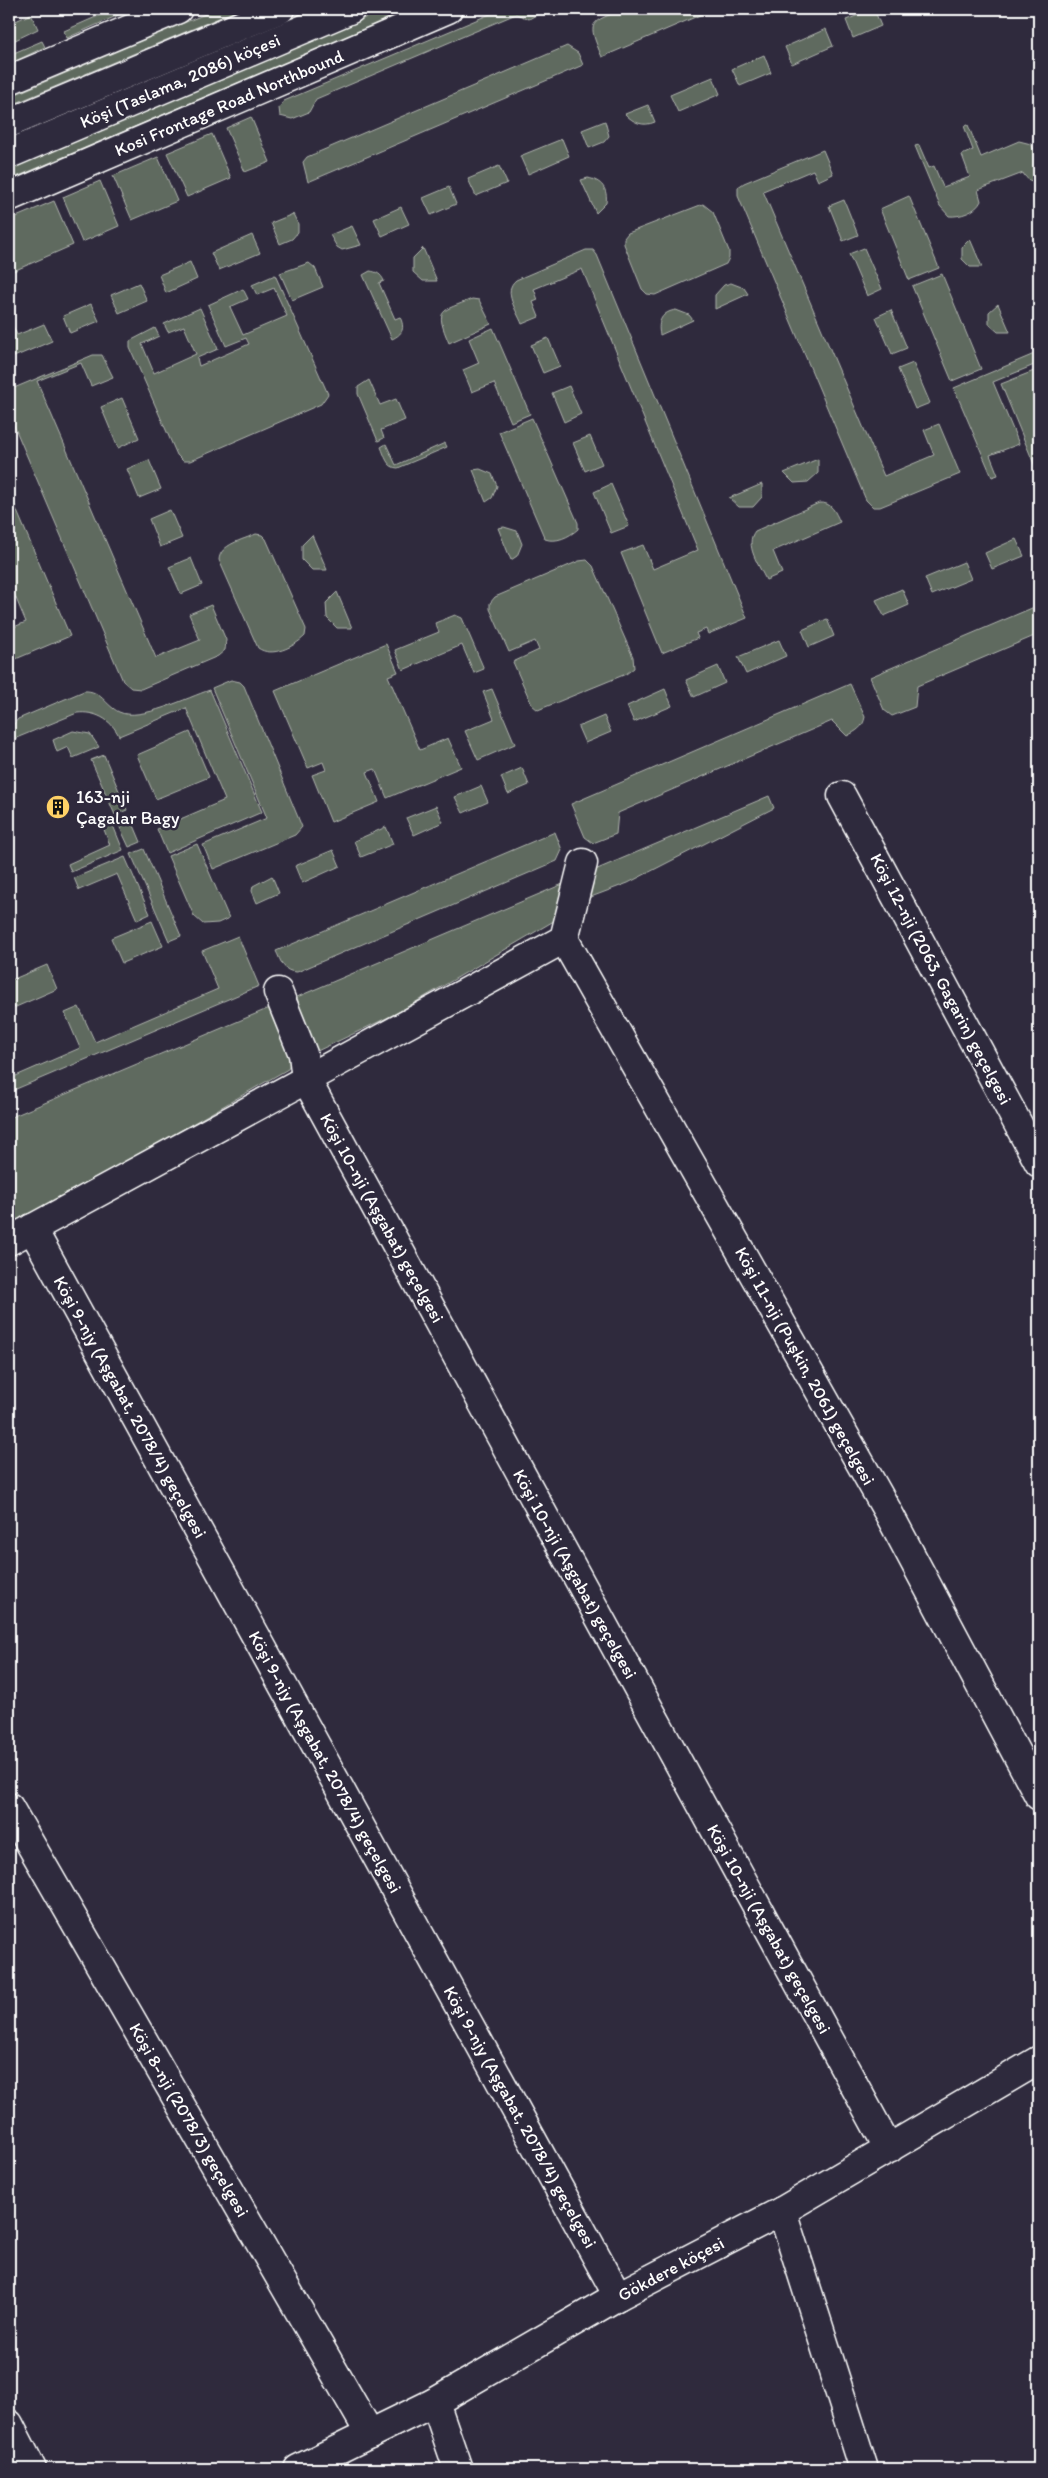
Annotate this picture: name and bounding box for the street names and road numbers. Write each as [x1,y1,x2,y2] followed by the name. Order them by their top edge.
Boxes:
[77,29,283,133] street label: Köşi (Taslama, 2086) köçesi
[111,45,347,161] street label: Kosi Frontage Road Northbound
[865,850,1017,1108] street label: Köşi 12-nji (2063, Gagarin) geçelgesi
[315,1109,449,1327] street label: Köşi 10-nji (Aşgabat) geçelgesi
[730,1243,880,1489] street label: Köşi 11-nji (Puşkin, 2061) geçelgesi
[49,1272,211,1542] street label: Köşi 9-njy (Aşgabat, 2078/4) geçelgesi
[508,1465,642,1683] street label: Köşi 10-nji (Aşgabat) geçelgesi
[244,1627,406,1897] street label: Köşi 9-njy (Aşgabat, 2078/4) geçelgesi
[702,1820,836,2038] street label: Köşi 10-nji (Aşgabat) geçelgesi
[439,1982,601,2252] street label: Köşi 9-njy (Aşgabat, 2078/4) geçelgesi
[124,2019,254,2221] street label: Köşi 8-nji (2078/3) geçelgesi
[614,2232,728,2306] street label: Gökdere köçesi

